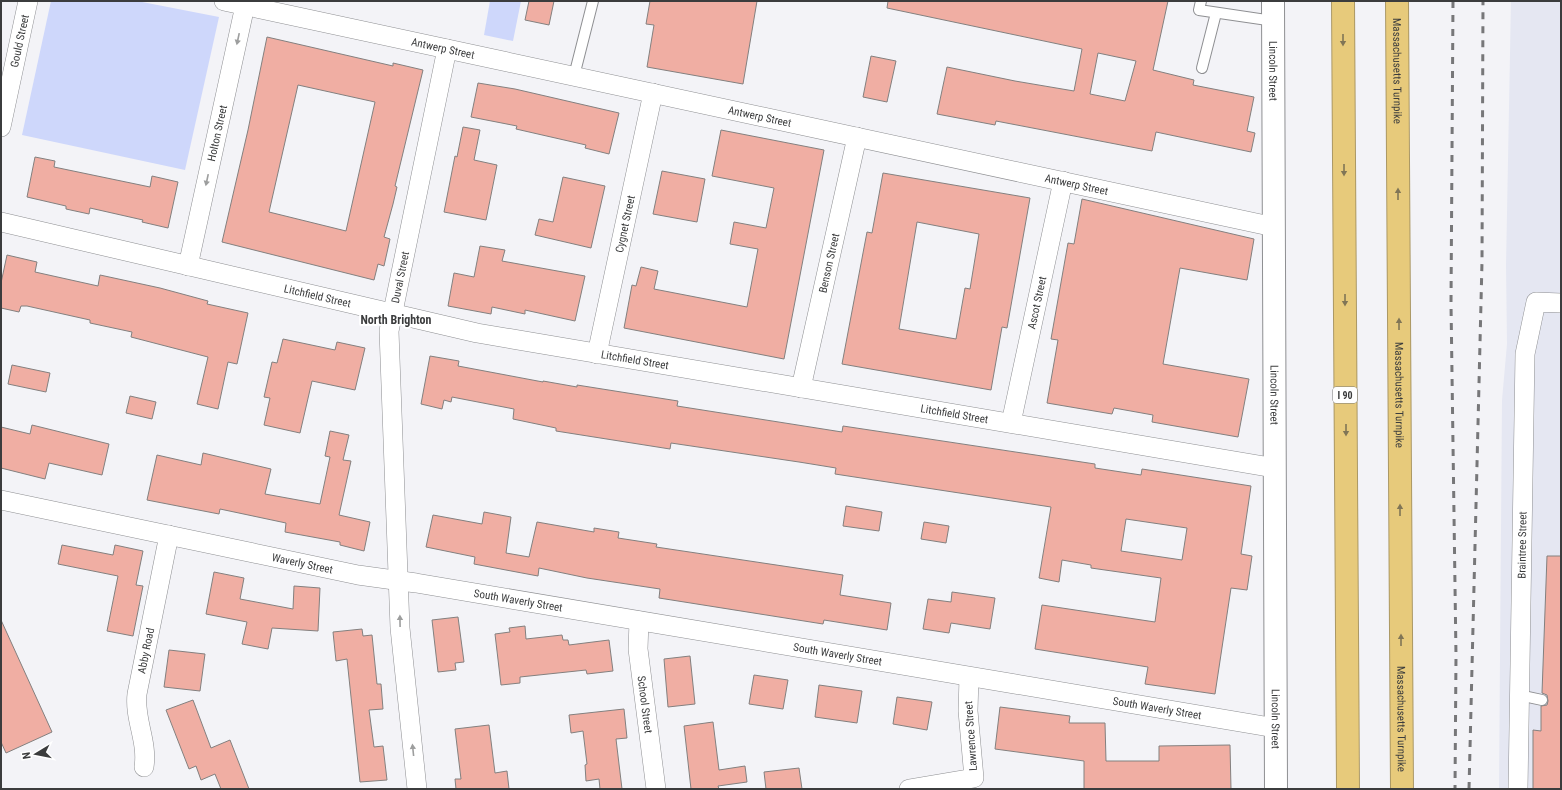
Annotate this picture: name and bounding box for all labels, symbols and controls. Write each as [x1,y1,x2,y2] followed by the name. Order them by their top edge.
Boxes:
[7,13,31,69] street label: Gould Street
[1391,18,1404,124] street label: Massachusetts Turnpike
[235,33,241,45] one-way arrow
[1340,34,1346,47] one-way arrow
[410,35,476,61] street label: Antwerp Street
[1267,41,1280,101] street label: Lincoln Street
[727,103,793,129] street label: Antwerp Street
[205,104,230,162] street label: Holton Street
[1341,164,1347,177] one-way arrow
[1044,171,1109,198] street label: Antwerp Street
[204,174,210,186] one-way arrow
[1395,187,1401,200] one-way arrow
[612,194,637,254] street label: Cygnet Street
[816,232,842,294] street label: Benson Street
[388,250,412,304] street label: Duval Street
[1025,275,1049,330] street label: Ascot Street
[283,282,352,310] street label: Litchfield Street
[1342,294,1348,307] one-way arrow
[361,313,432,327] district label: North Brighton
[1396,317,1402,330] one-way arrow
[1393,342,1406,448] street label: Massachusetts Turnpike
[600,348,670,372] street label: Litchfield Street
[1268,365,1281,425] street label: Lincoln Street
[1333,387,1357,403] road number: I 90
[920,402,989,426] street label: Litchfield Street
[1343,424,1349,437] one-way arrow
[1397,503,1403,516] one-way arrow
[1515,511,1529,579] street label: Braintree Street
[271,551,334,576] street label: Waverly Street
[473,586,564,614] street label: South Waverly Street
[397,614,403,627] one-way arrow
[135,627,157,675] street label: Abby Road
[1398,633,1404,646] one-way arrow
[792,640,883,668] street label: South Waverly Street
[1395,666,1408,772] street label: Massachusetts Turnpike
[635,675,655,734] street label: School Street
[1269,689,1282,749] street label: Lincoln Street
[1112,694,1203,722] street label: South Waverly Street
[962,701,980,771] street label: Lawrence Street
[16,734,56,774] north arrow
[410,744,416,756] one-way arrow
[20,751,34,760] text: N

